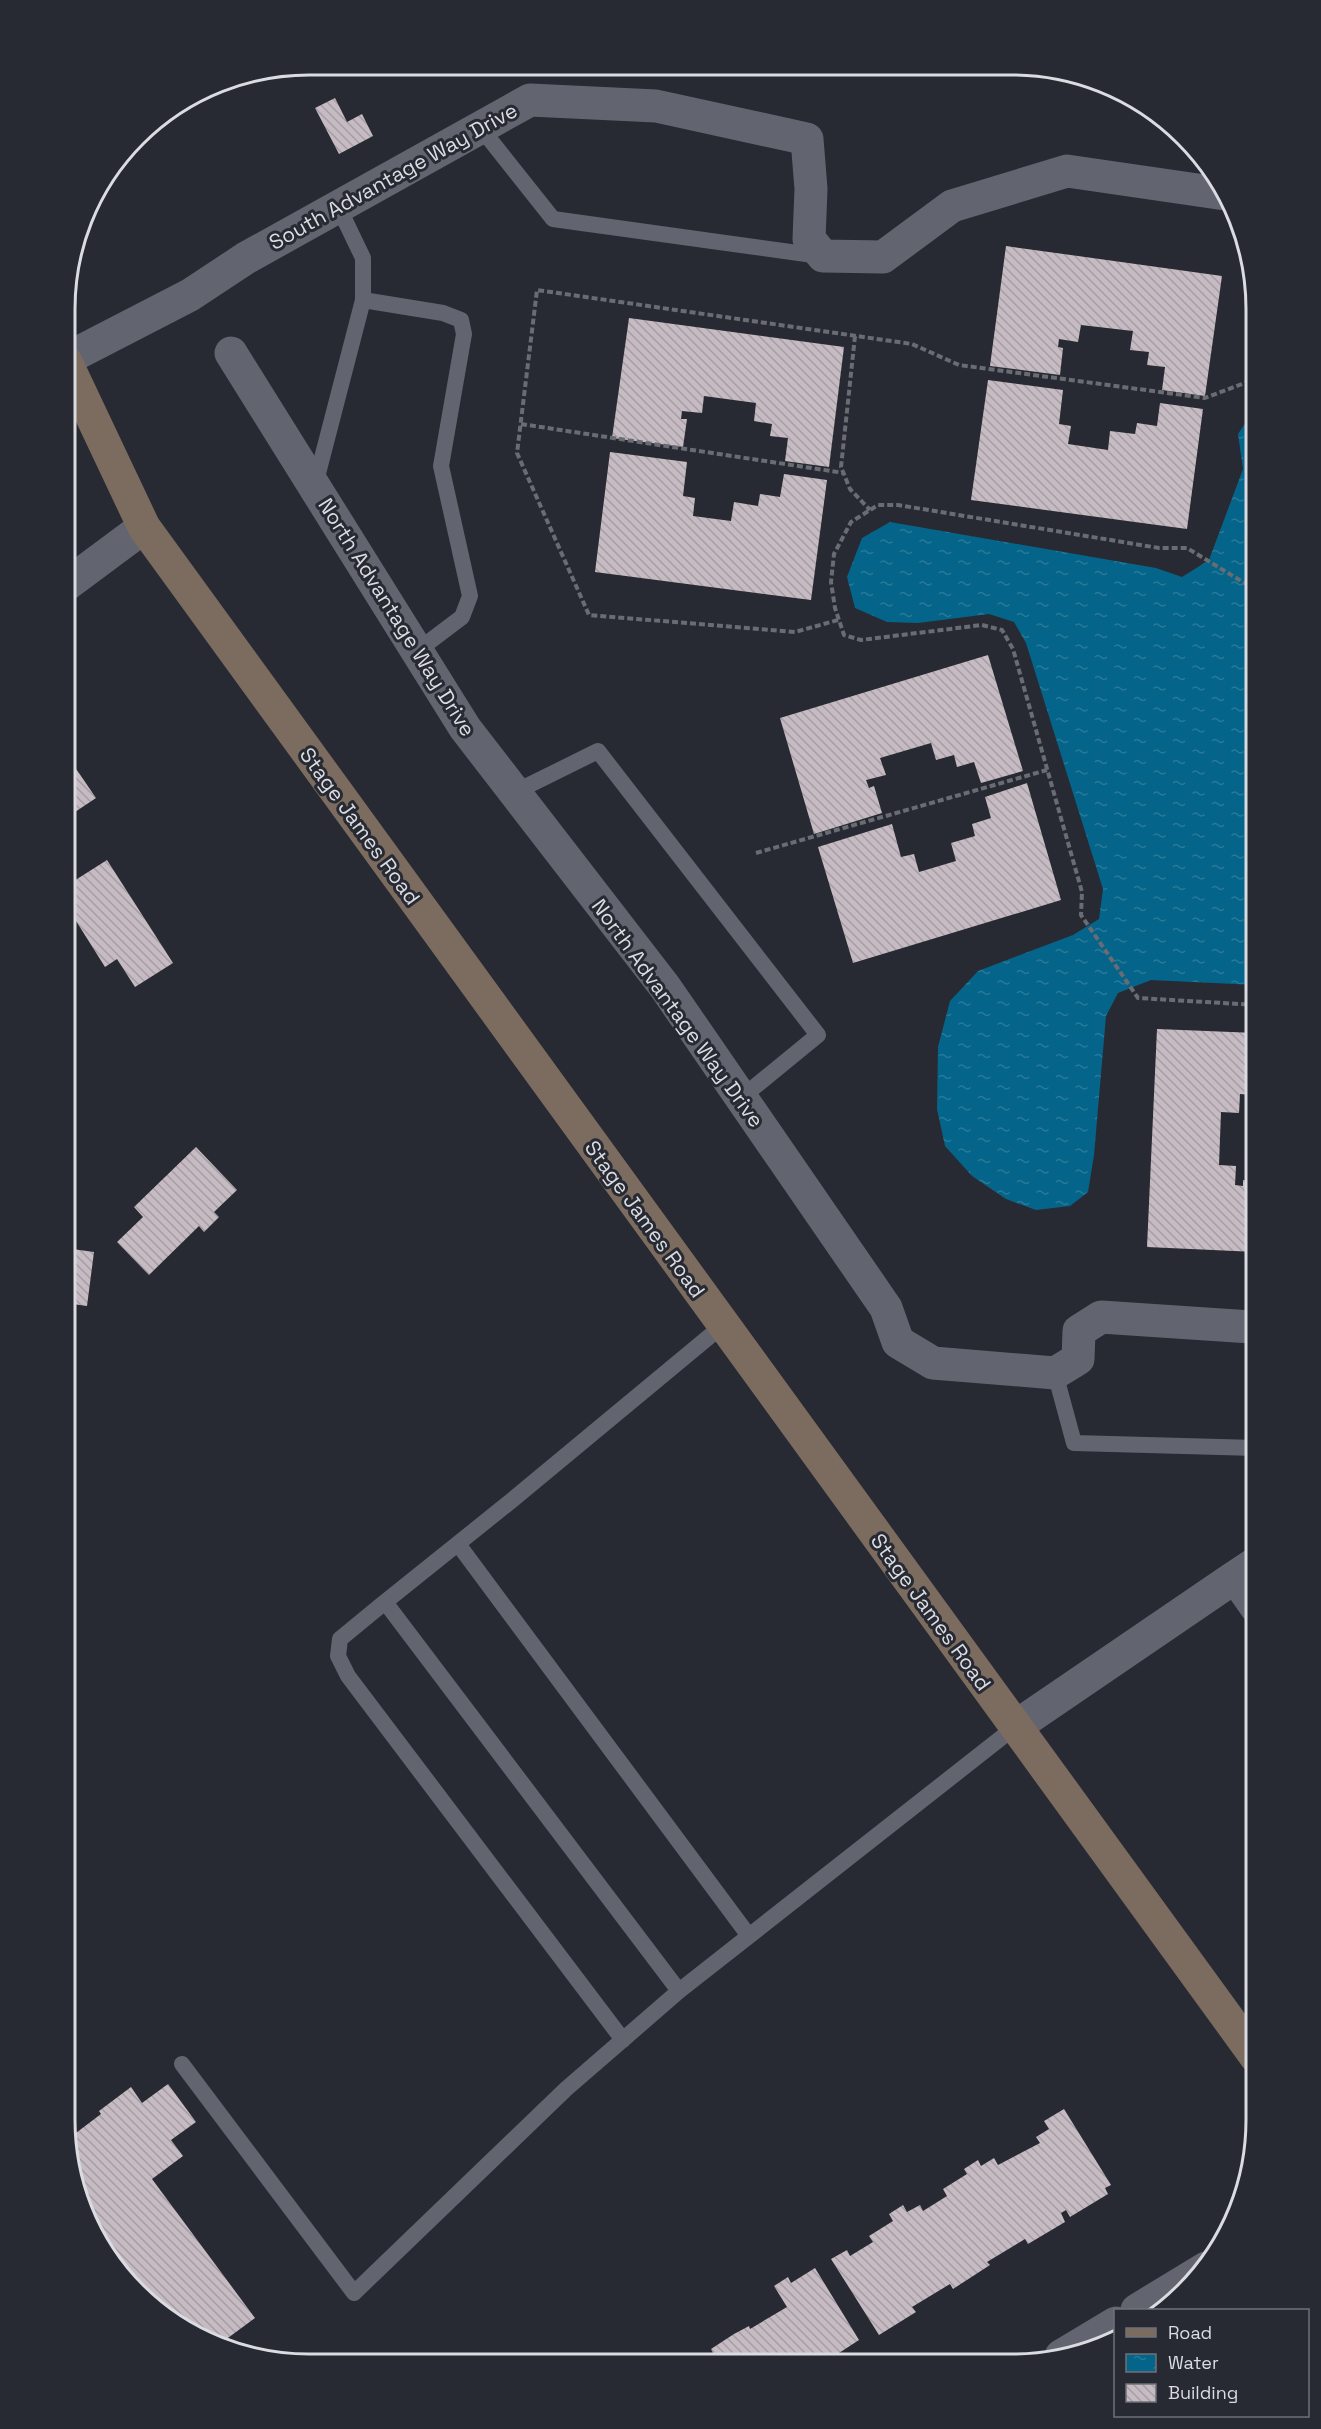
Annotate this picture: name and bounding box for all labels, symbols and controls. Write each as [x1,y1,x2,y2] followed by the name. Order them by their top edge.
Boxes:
[264,96,522,256] street label: South Advantage Way Drive
[312,493,482,741] street label: North Advantage Way Drive
[294,742,426,910] street label: Stage James Road
[586,893,770,1133] street label: North Advantage Way Drive
[579,1135,711,1303] street label: Stage James Road
[865,1528,997,1696] street label: Stage James Road
[1114,2309,1309,2417] legend
[1168,2321,1212,2344] text: Road
[1168,2351,1219,2374] text: Water
[1168,2381,1238,2404] text: Building

